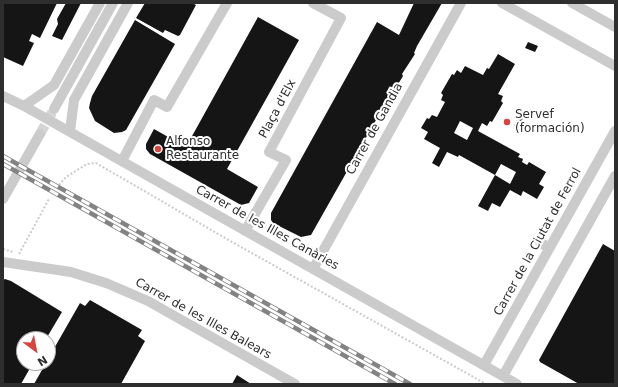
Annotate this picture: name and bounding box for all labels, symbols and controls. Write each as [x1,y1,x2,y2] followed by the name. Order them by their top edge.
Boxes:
[256,77,300,141] street label: Plaça d'Elx
[344,81,406,177] street label: Carrer de Gandia
[515,108,585,136] place label: Servef (formación)
[502,117,512,127] marker: Servef (formación)
[166,135,239,163] place label: Alfonso Restaurante
[153,144,163,154] marker: Alfonso Restaurante
[491,165,585,319] street label: Carrer de la Ciutat de Ferrol
[193,183,341,273] street label: Carrer de les Illes Canàries
[132,276,274,362] street label: Carrer de les Illes Balears
[16,331,56,371] north arrow
[35,353,49,369] text: N

